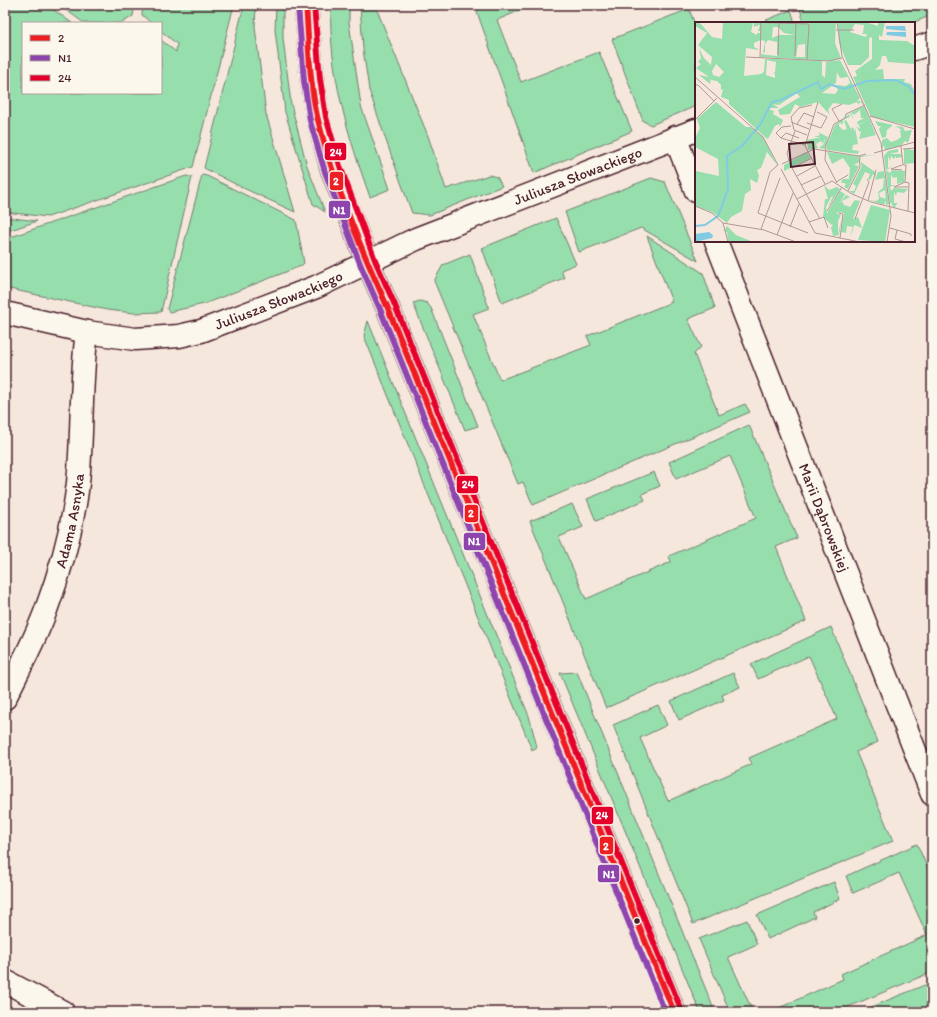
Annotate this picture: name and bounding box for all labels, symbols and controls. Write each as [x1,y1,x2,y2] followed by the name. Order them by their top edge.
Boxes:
[22,22,162,94] legend
[695,22,915,242] inset map
[58,31,65,45] text: 2
[58,51,72,65] text: N1
[58,71,72,85] text: 24
[324,142,347,161] line badge: 24
[511,143,644,209] street label: Juliusza Słowackiego
[330,146,343,159] text: 24
[329,171,344,191] line badge: 2
[333,175,339,188] text: 2
[328,200,351,219] line badge: N1
[333,204,346,217] text: N1
[212,267,346,334] street label: Juliusza Słowackiego
[795,461,853,574] street label: Marii Dąbrowskiej
[52,472,88,570] street label: Adama Asnyka
[456,475,479,494] line badge: 24
[462,478,475,491] text: 24
[464,504,479,523] line badge: 2
[468,507,474,520] text: 2
[463,532,486,551] line badge: N1
[468,535,481,548] text: N1
[591,806,614,825] line badge: 24
[596,809,609,822] text: 24
[599,836,614,855] line badge: 2
[603,840,609,853] text: 2
[597,864,620,883] line badge: N1
[603,868,616,881] text: N1
[632,916,642,926] unlabelled marker

